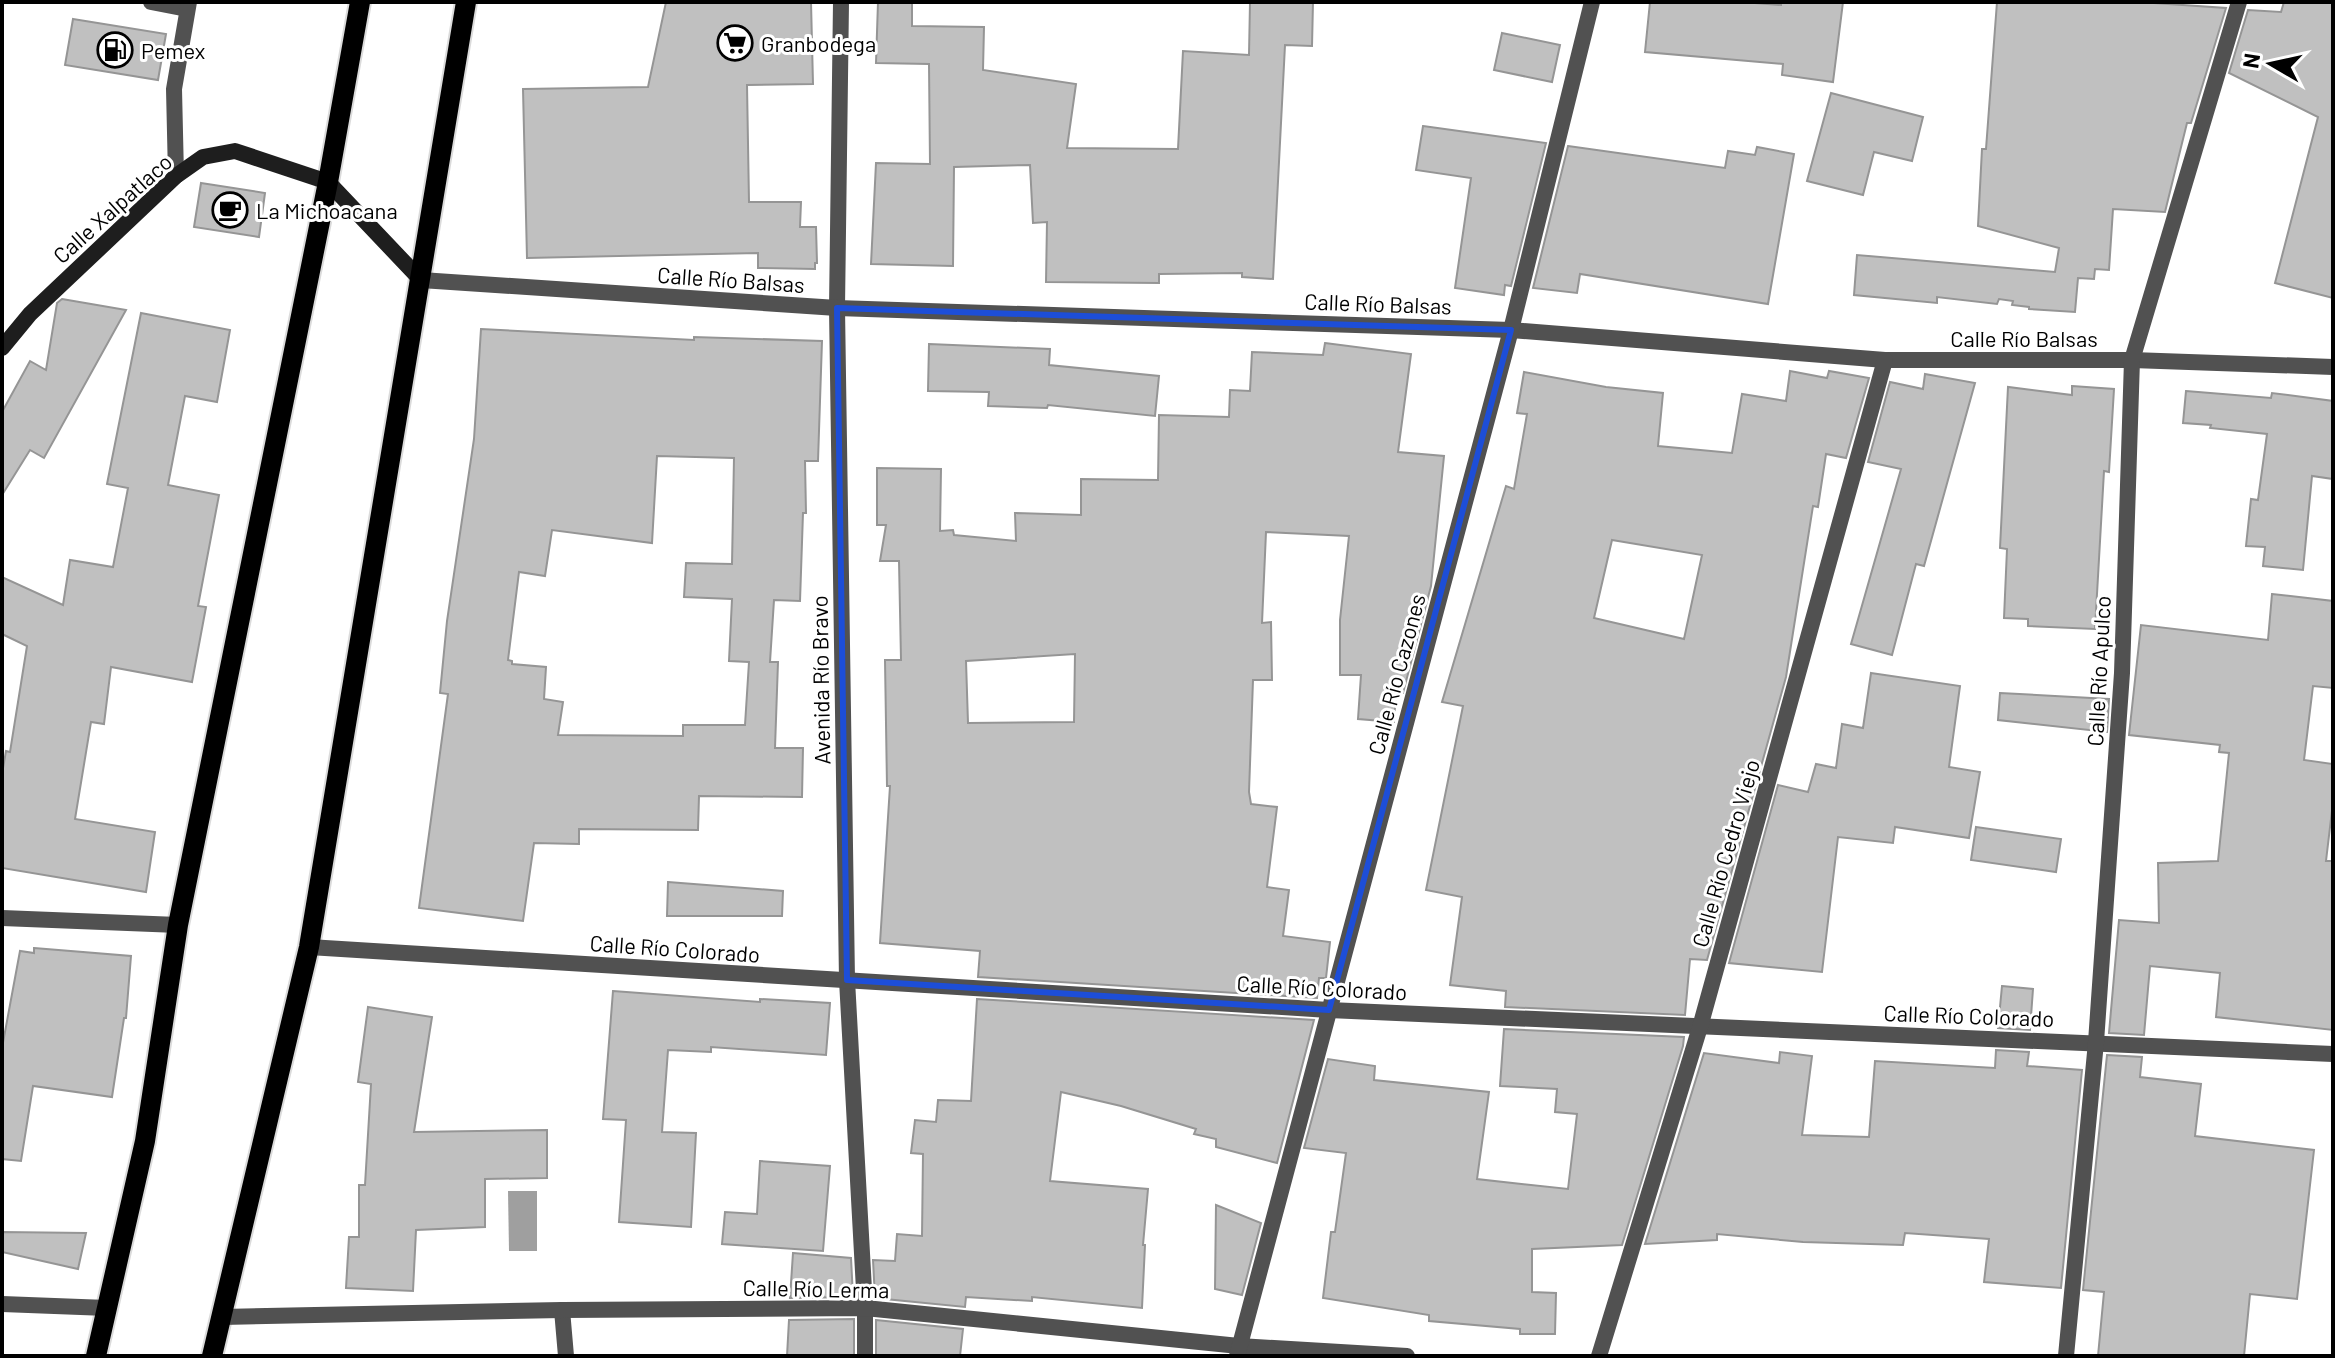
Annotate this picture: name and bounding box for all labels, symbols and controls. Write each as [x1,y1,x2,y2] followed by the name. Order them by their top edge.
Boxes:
[716,24,754,62] supermarket icon: Granbodega
[2231,24,2311,104] north arrow
[761,30,876,56] place label: Granbodega
[96,31,134,69] fuel station icon: Pemex
[141,37,205,63] place label: Pemex
[2236,51,2264,70] text: N
[47,148,177,268] street label: Calle Xalpatlaco
[211,191,249,229] cafe icon: La Michoacana
[256,197,398,223] place label: La Michoacana
[656,261,806,297] street label: Calle Río Balsas
[1304,287,1452,319] street label: Calle Río Balsas
[1950,325,2098,351] street label: Calle Río Balsas
[1362,591,1430,757] street label: Calle Río Cazones
[806,595,834,765] street label: Avenida Río Bravo
[2081,595,2115,747] street label: Calle Río Apulco
[1686,756,1764,950] street label: Calle Río Cedro Viejo
[589,929,761,967] street label: Calle Río Colorado
[1236,970,1408,1004] street label: Calle Río Colorado
[1883,999,2055,1031] street label: Calle Río Colorado
[742,1274,890,1302] street label: Calle Río Lerma

